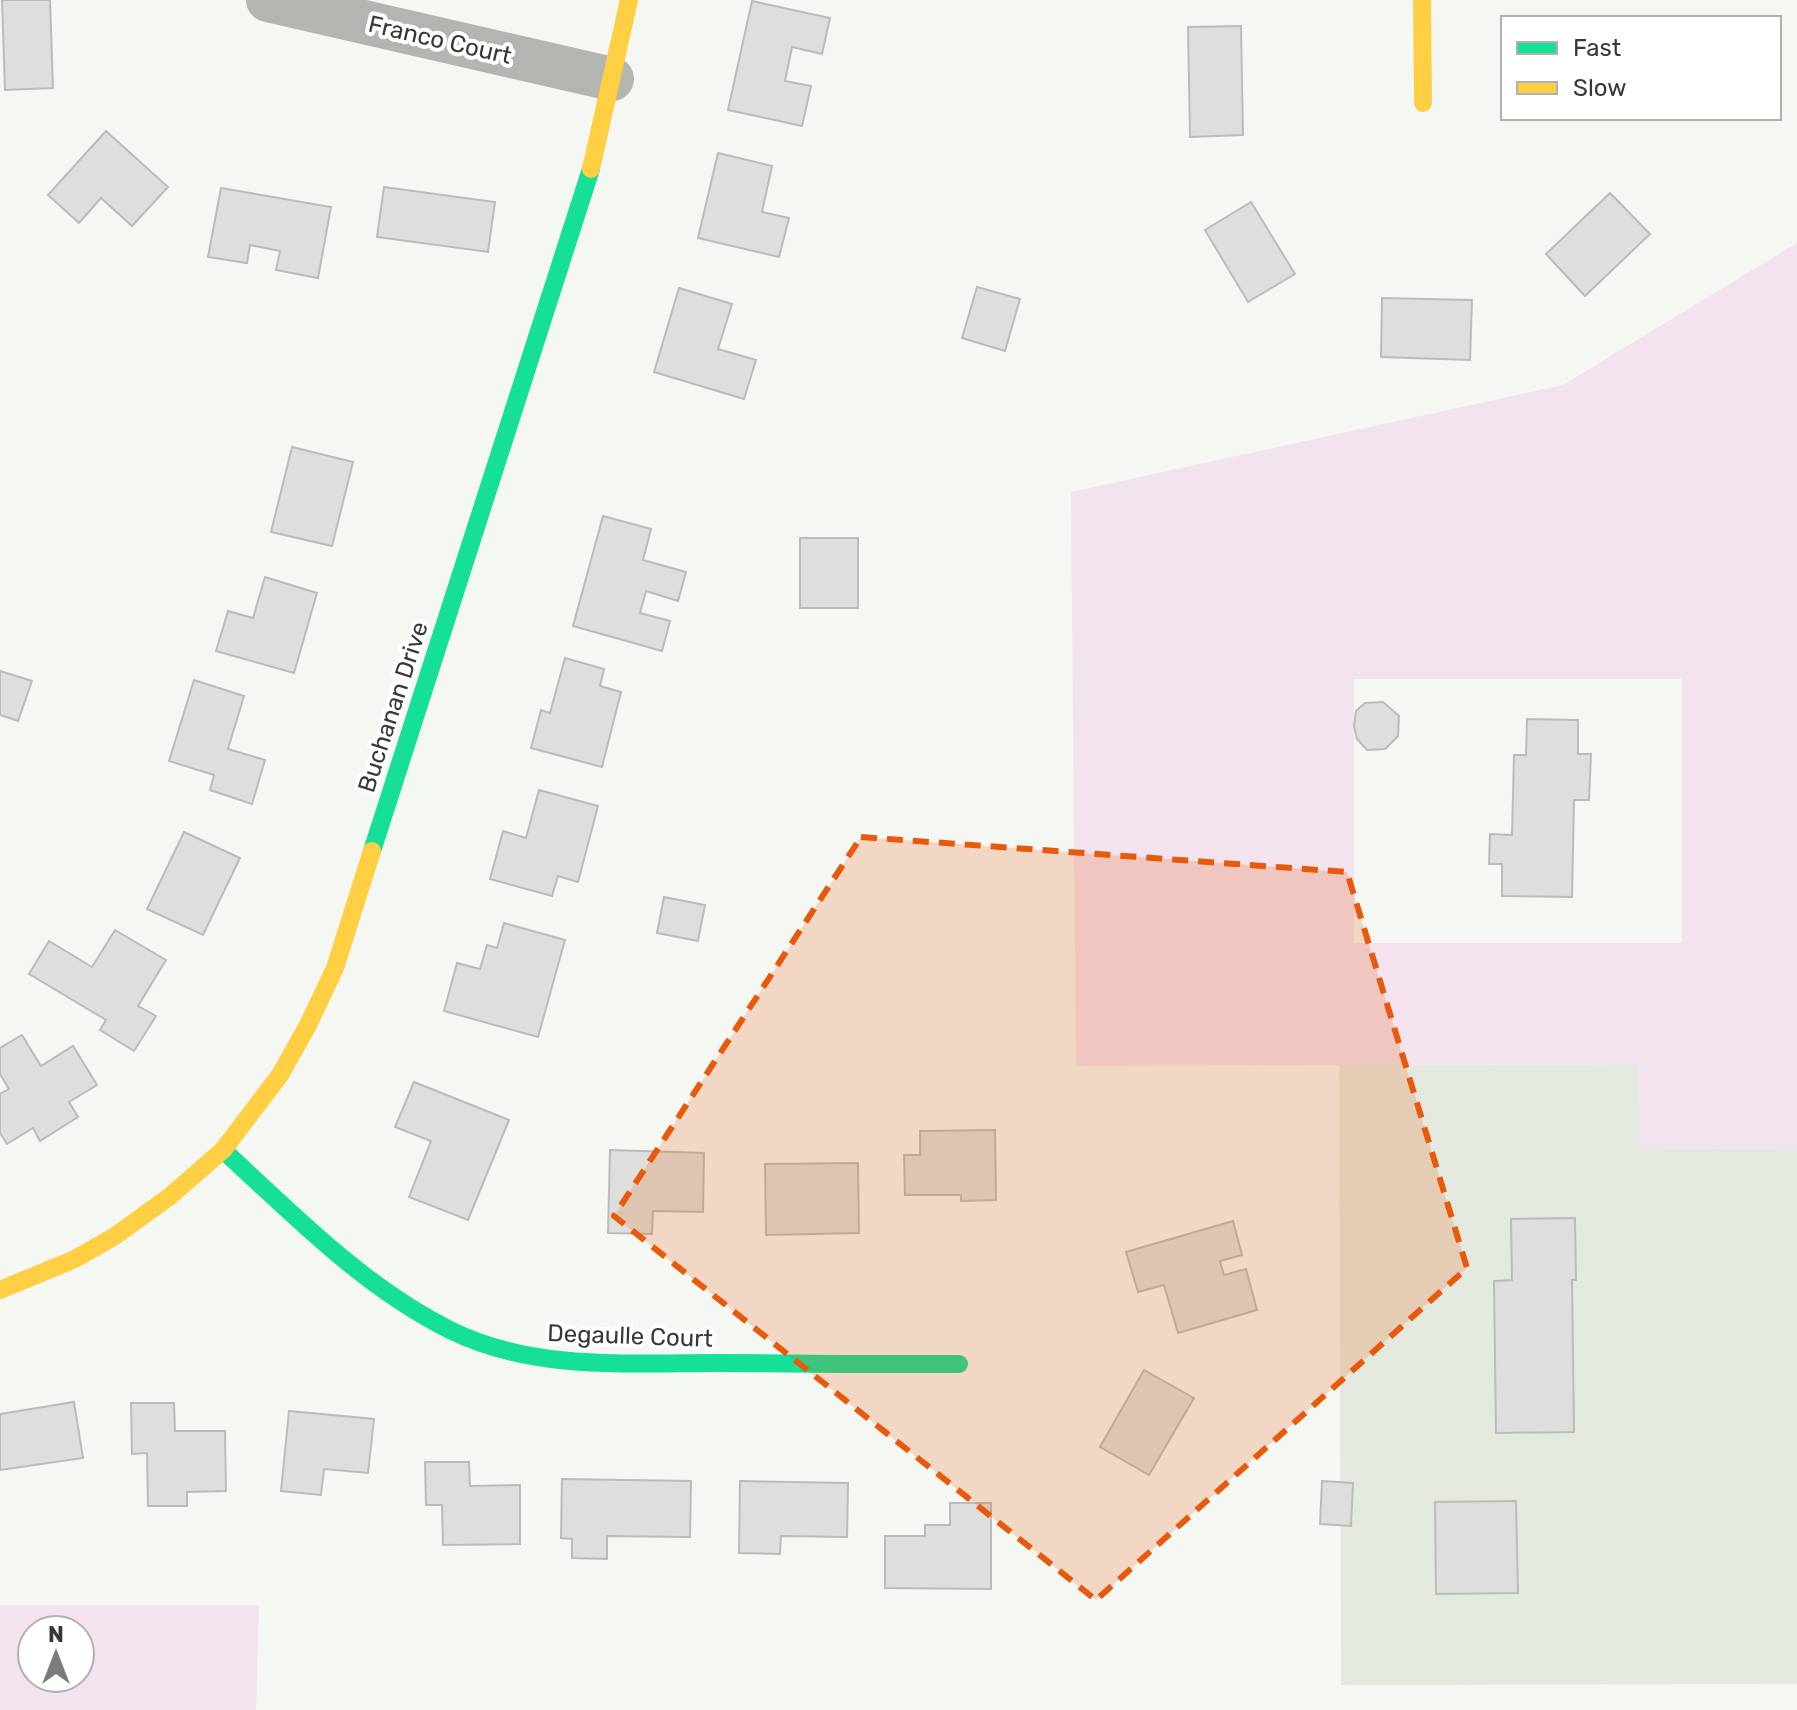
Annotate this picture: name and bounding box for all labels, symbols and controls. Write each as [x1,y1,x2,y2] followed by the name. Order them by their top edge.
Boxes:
[366,10,514,70] street label: Franco Court
[1501,16,1781,120] legend
[1573,34,1621,62] text: Fast
[1573,74,1626,102] text: Slow
[352,618,434,796] street label: Buchanan Drive
[547,1319,713,1353] street label: Degaulle Court
[16,1614,96,1694] north arrow
[48,1621,64,1648] text: N

